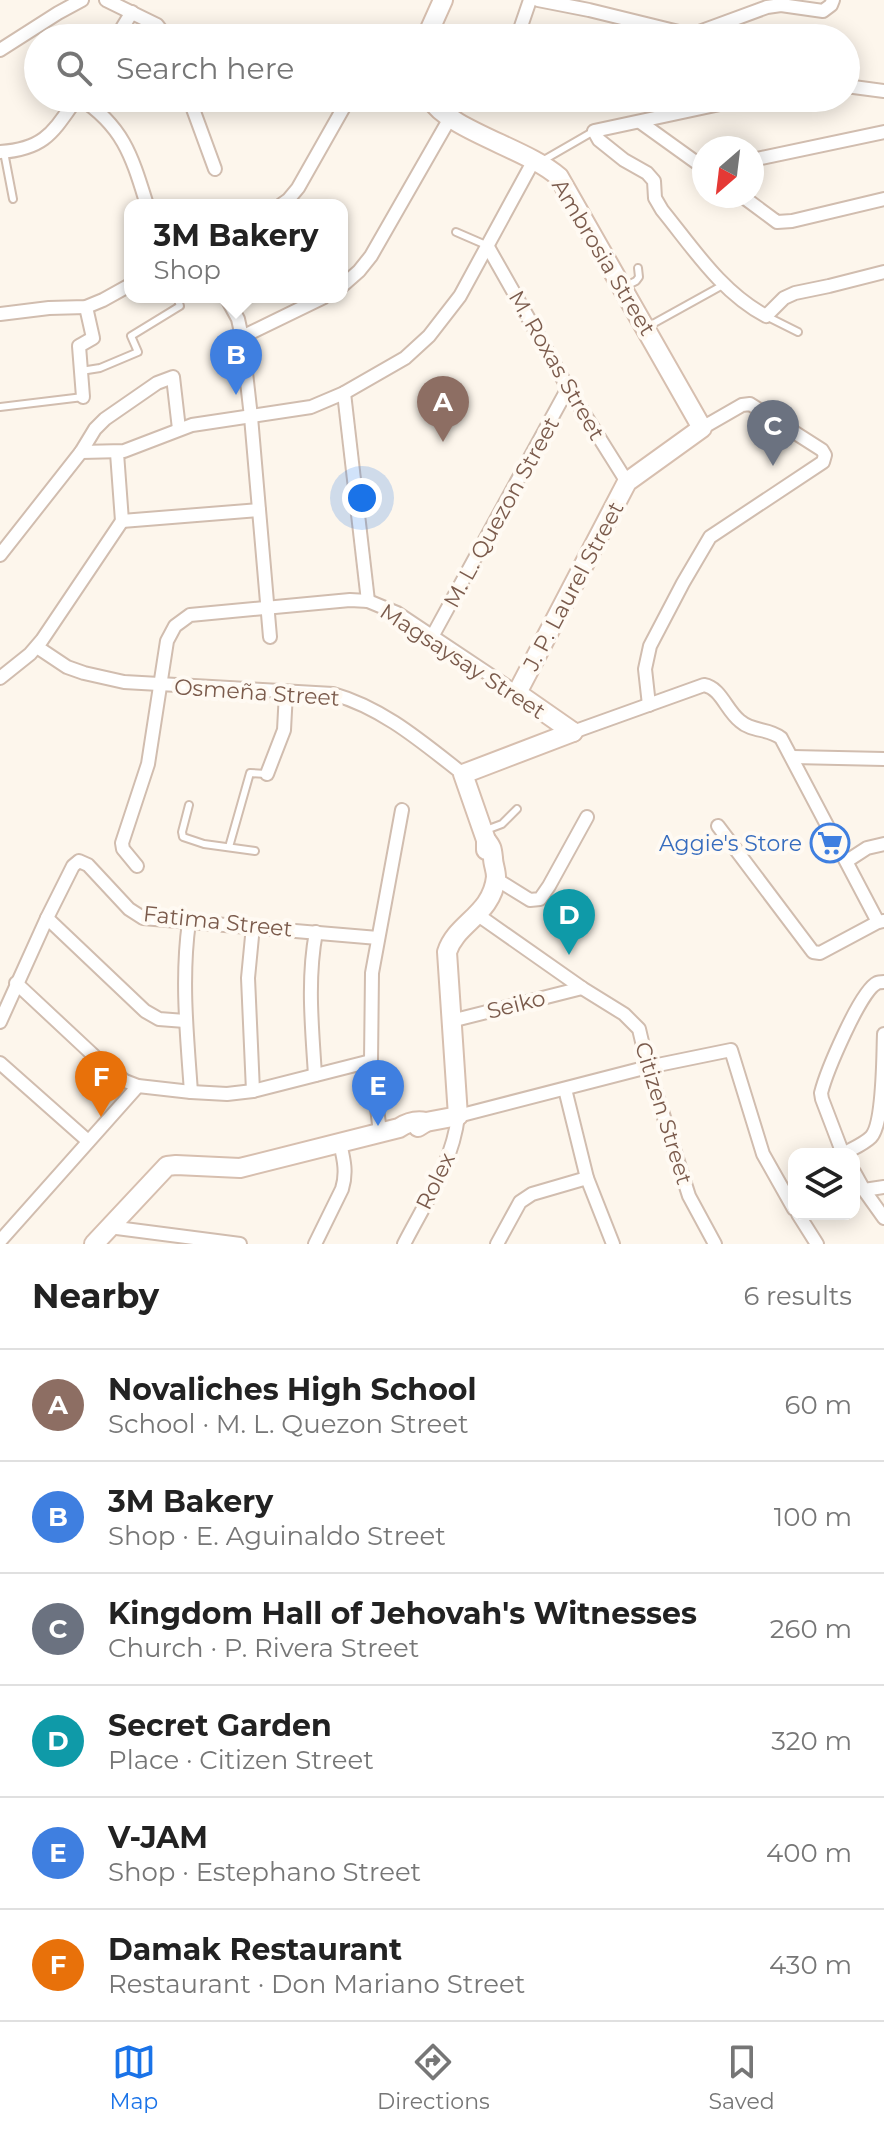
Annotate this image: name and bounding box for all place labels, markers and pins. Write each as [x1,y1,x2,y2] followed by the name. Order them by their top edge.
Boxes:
[210,329,262,395] pin: B
[417,376,469,442] pin: A
[747,400,799,466] pin: C
[809,822,851,864] supermarket icon: Aggie's Store
[659,830,802,857] place label: Aggie's Store
[543,889,595,955] pin: D
[75,1051,127,1117] pin: F
[352,1060,404,1126] pin: E

